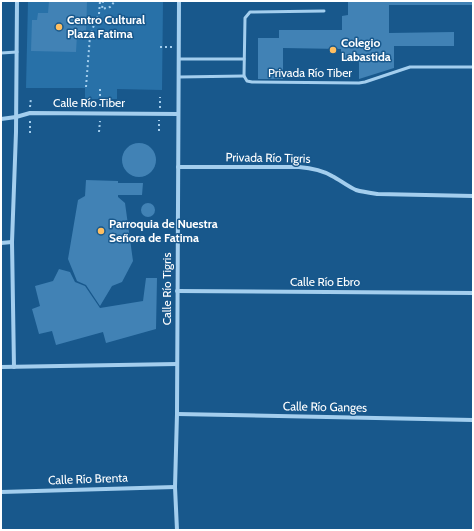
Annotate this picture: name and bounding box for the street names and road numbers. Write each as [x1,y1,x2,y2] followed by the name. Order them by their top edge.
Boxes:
[268,65,352,80] street label: Privada Río Tiber
[53,95,125,110] street label: Calle Río Tiber
[225,149,311,166] street label: Privada Río Tigris
[159,253,174,325] street label: Calle Río Tigris
[290,274,360,289] street label: Calle Río Ebro
[283,398,367,415] street label: Calle Río Ganges
[48,470,128,487] street label: Calle Río Brenta

